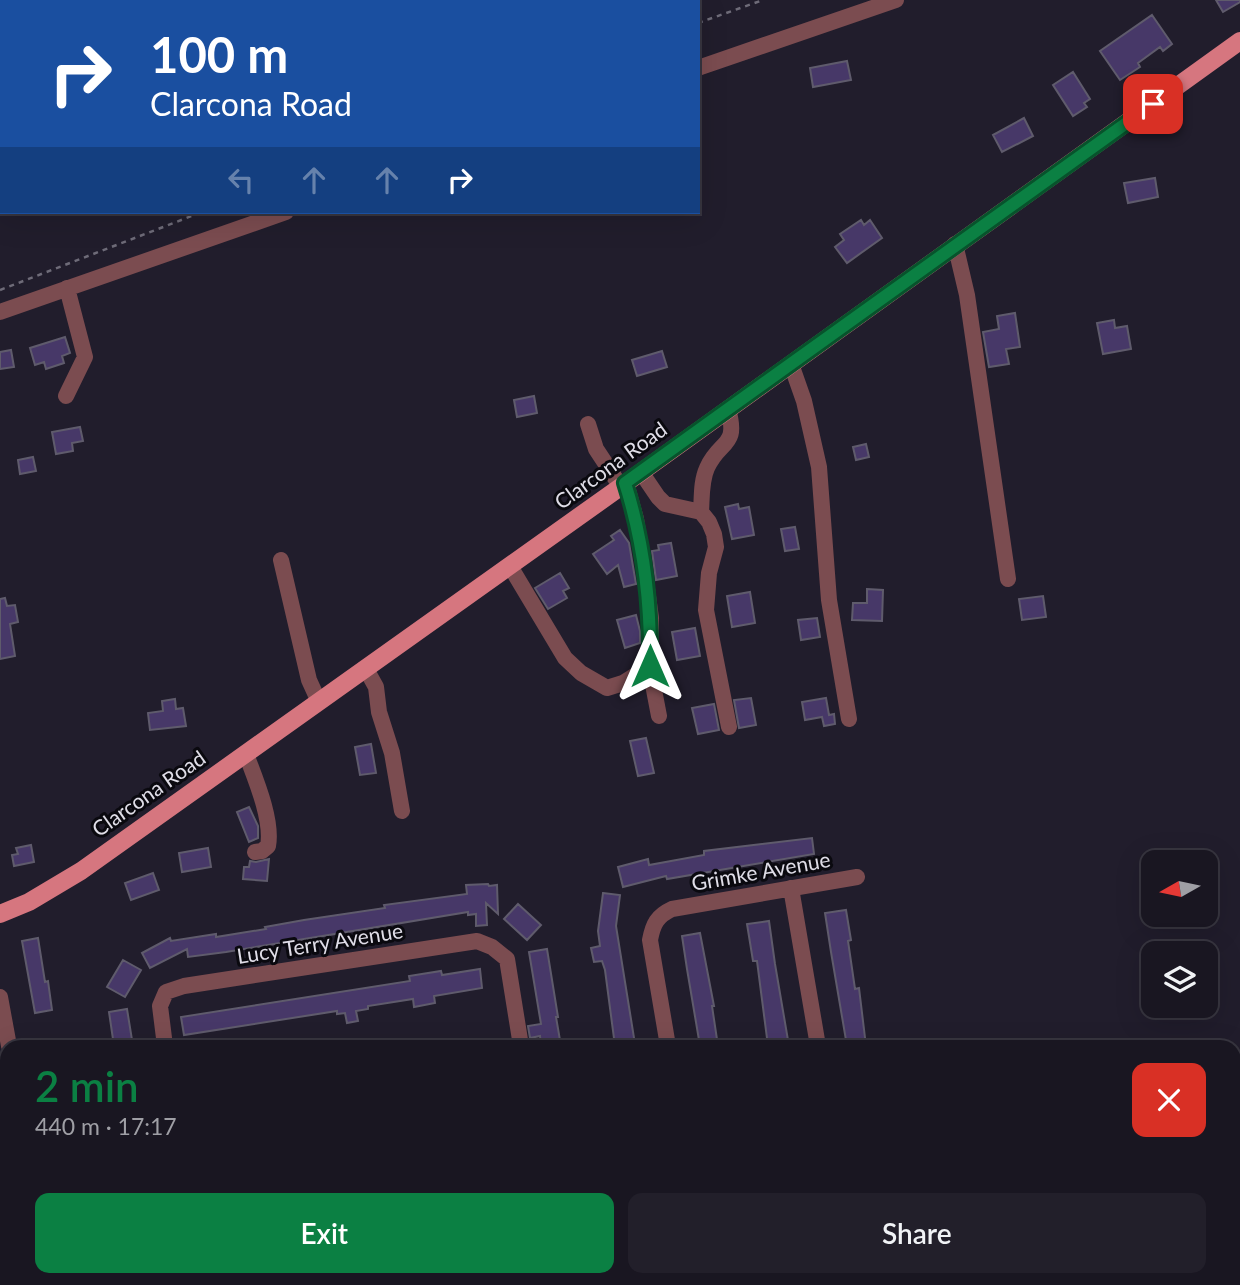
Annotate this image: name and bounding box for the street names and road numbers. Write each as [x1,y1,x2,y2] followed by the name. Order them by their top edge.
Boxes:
[549,416,671,514] street label: Clarcona Road
[87,745,210,841] street label: Clarcona Road
[689,846,832,895] street label: Grimke Avenue
[235,917,405,968] street label: Lucy Terry Avenue

